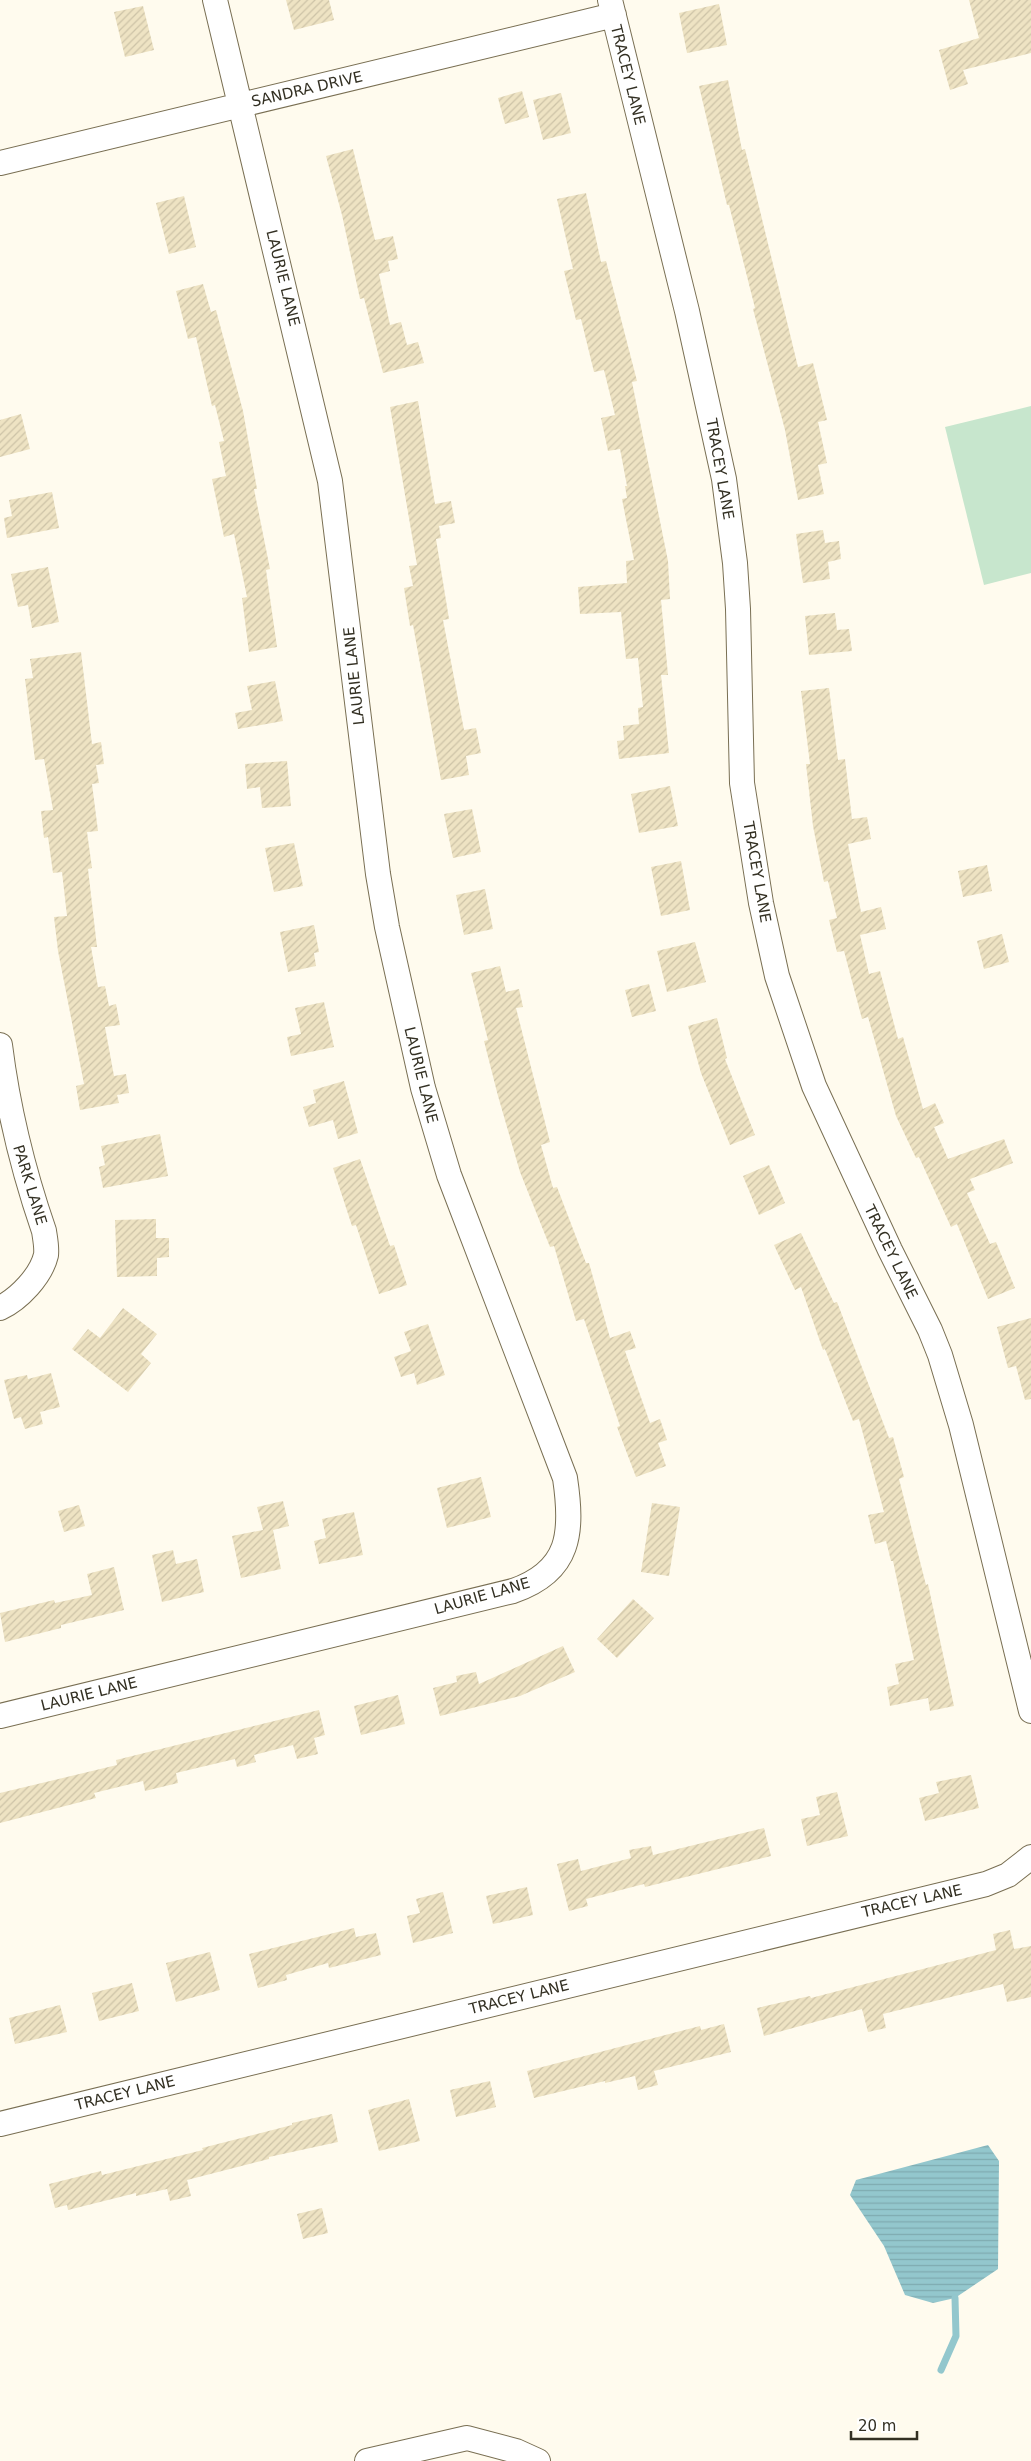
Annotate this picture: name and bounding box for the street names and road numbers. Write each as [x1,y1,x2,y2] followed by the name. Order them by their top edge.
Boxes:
[607,22,649,127] street label: TRACEY LANE
[250,67,364,111] street label: SANDRA DRIVE
[262,228,304,328] street label: LAURIE LANE
[702,416,738,521] street label: TRACEY LANE
[340,626,368,726] street label: LAURIE LANE
[739,819,775,924] street label: TRACEY LANE
[400,1025,442,1125] street label: LAURIE LANE
[9,1143,51,1227] street label: PARK LANE
[860,1201,922,1302] street label: TRACEY LANE
[432,1574,532,1618] street label: LAURIE LANE
[39,1673,139,1715] street label: LAURIE LANE
[859,1881,964,1922] street label: TRACEY LANE
[466,1976,571,2018] street label: TRACEY LANE
[72,2072,177,2114] street label: TRACEY LANE

